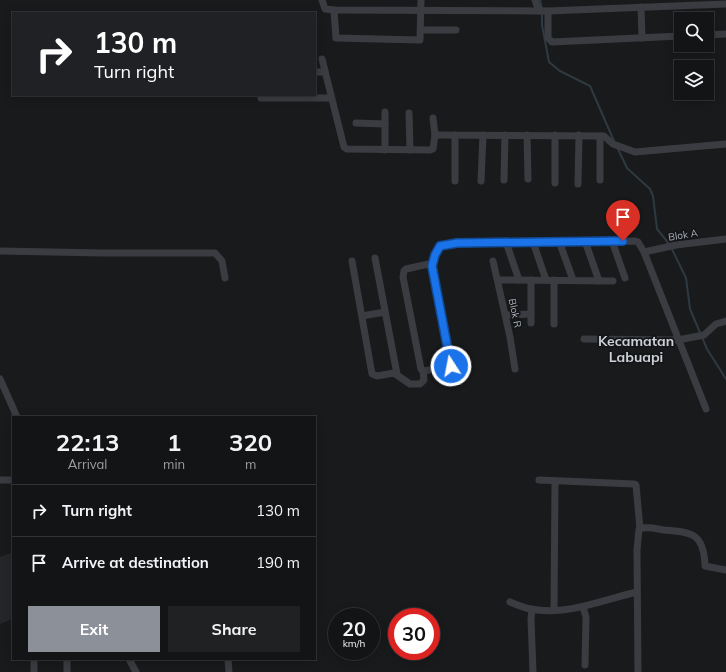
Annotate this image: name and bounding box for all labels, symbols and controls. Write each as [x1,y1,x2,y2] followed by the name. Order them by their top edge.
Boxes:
[674,12,714,100] map controls
[674,12,714,52] button: search
[94,25,177,60] text: 130 m
[28,28,80,80] icon: right
[94,60,174,83] text: Turn right
[674,60,714,100] button: layers
[606,200,640,241] pin
[612,206,634,228] icon: arrive
[667,226,699,244] street label: Blok A
[506,297,524,329] street label: Blok R
[598,332,674,366] district label: Kecamatan Labuapi
[430,345,472,387] position arrow
[56,427,119,457] text: 22:13
[167,427,181,457] text: 1
[229,427,272,457] text: 320
[68,456,107,472] text: Arrival
[163,456,185,472] text: min
[245,456,256,472] text: m
[28,500,50,522] icon: right
[62,501,132,520] text: Turn right
[256,501,300,520] text: 130 m
[28,552,50,574] icon: arrive
[62,553,209,572] text: Arrive at destination
[256,553,300,572] text: 190 m
[28,606,160,652] button: Exit
[168,606,300,652] button: Share
[388,608,440,660] speed limit sign: 30
[342,616,366,641] text: 20
[343,637,365,650] text: km/h

